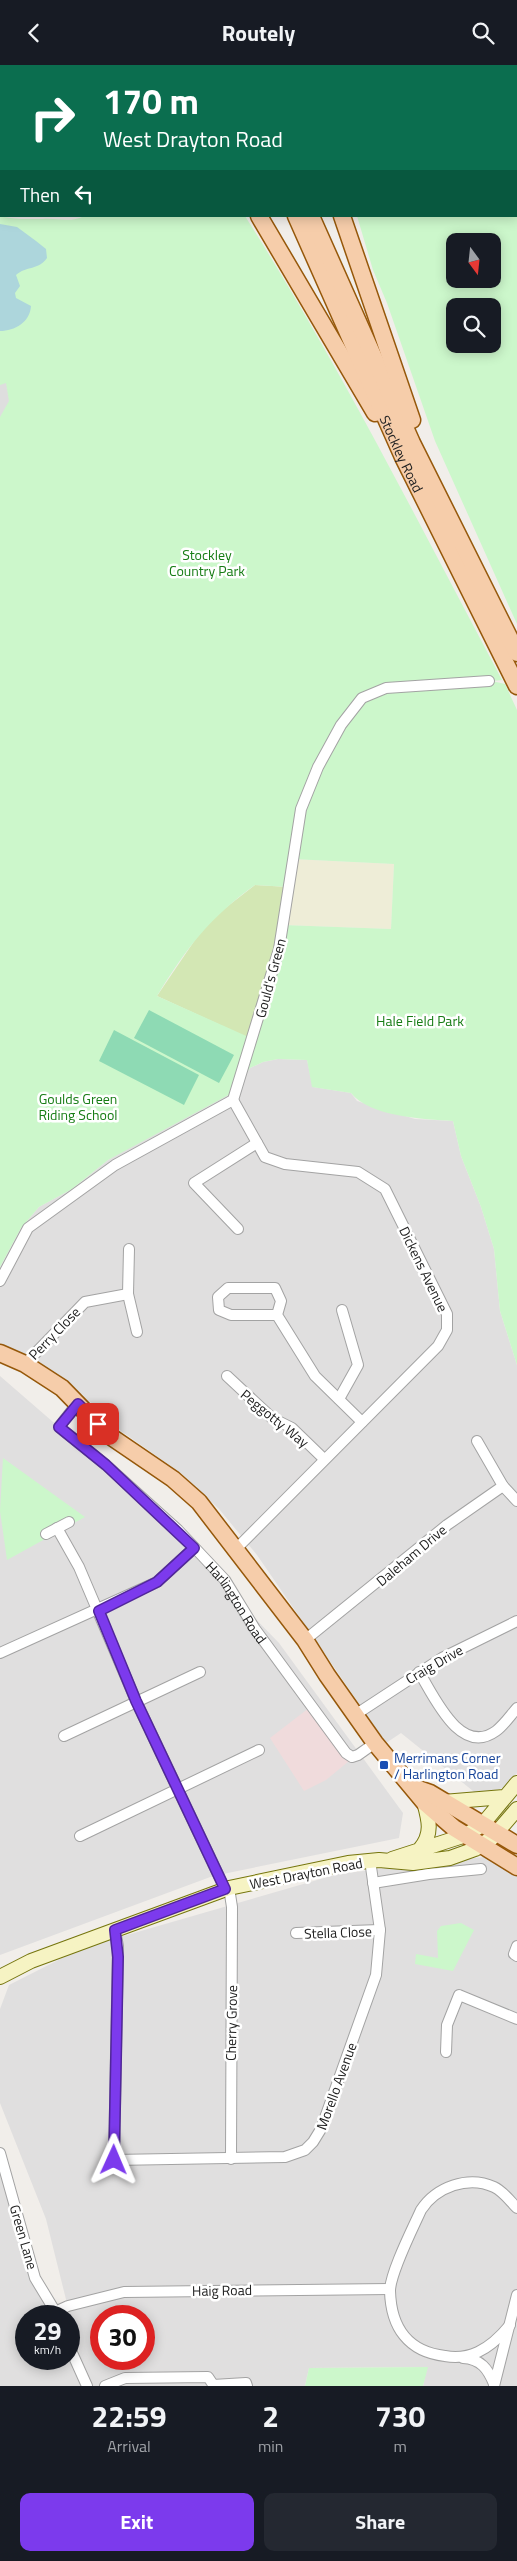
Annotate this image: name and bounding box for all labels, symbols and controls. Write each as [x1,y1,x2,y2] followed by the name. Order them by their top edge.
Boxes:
[222,16,295,50] text: Routely
[20,19,48,47] icon: back
[469,19,497,47] icon: search
[103,74,199,128] text: 170 m
[20,85,85,150] icon: right
[103,122,283,156] text: West Drayton Road
[20,180,60,209] text: Then
[70,180,98,208] icon: left
[446,233,501,287] north arrow
[446,233,501,353] map controls
[446,298,501,353] button: search
[375,411,429,496] street label: Stockley Road
[169,544,245,581] park label: Stockley Country Park
[249,936,291,1020] street label: Gould's Green
[376,1010,464,1031] park label: Hale Field Park
[38,1088,118,1125] park label: Goulds Green Riding School
[394,1223,454,1315] street label: Dickens Avenue
[23,1302,85,1364] street label: Perry Close
[236,1384,314,1452] street label: Peggotty Way
[77,1403,119,1445] pin
[84,1410,112,1438] icon: arrive
[371,1519,451,1591] street label: Daleham Drive
[202,1556,272,1647] street label: Harlington Road
[401,1639,467,1689] street label: Craig Drive
[394,1747,501,1784] place label: Merrimans Corner / Harlington Road
[378,1759,390,1771] marker: Merrimans Corner / Harlington Road
[248,1852,364,1894] street label: West Drayton Road
[304,1920,372,1944] street label: Stella Close
[220,1985,242,2061] street label: Cherry Grove
[310,2039,362,2133] street label: Morello Avenue
[87,2133,139,2185] position arrow
[5,2202,43,2272] street label: Green Lane
[192,2279,252,2301] street label: Haig Road
[90,2305,155,2370] speed limit sign: 30
[33,2312,62,2350] text: 29
[34,2340,61,2359] text: km/h
[92,2393,166,2439] text: 22:59
[262,2393,279,2439] text: 2
[375,2393,425,2439] text: 730
[107,2434,151,2458] text: Arrival
[258,2434,283,2458] text: min
[394,2434,407,2458] text: m
[20,2493,254,2551] button: Exit
[264,2493,497,2551] button: Share

